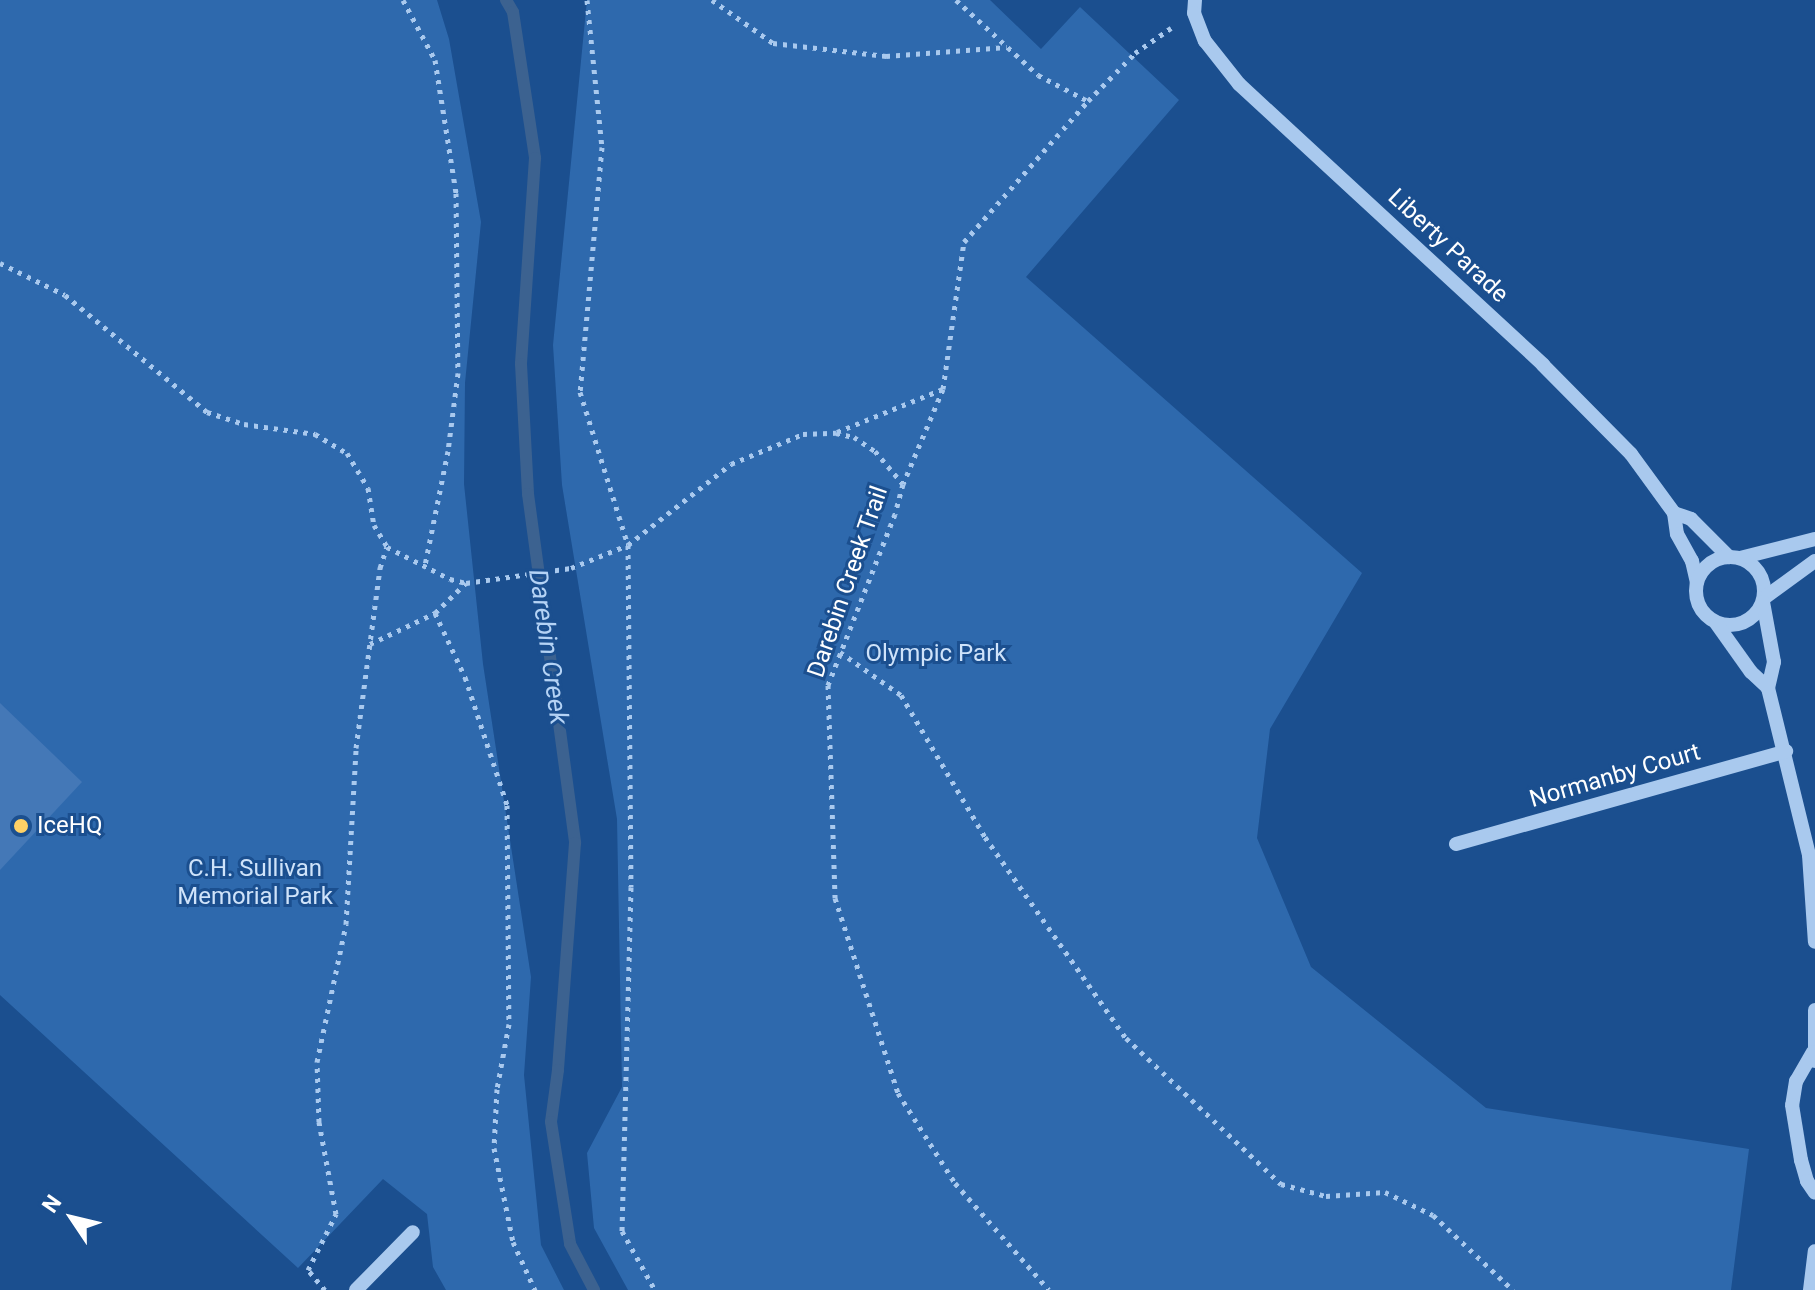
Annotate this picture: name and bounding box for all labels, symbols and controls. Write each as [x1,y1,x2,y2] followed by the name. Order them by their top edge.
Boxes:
[1382,183,1514,309] street label: Liberty Parade
[802,482,894,682] street label: Darebin Creek Trail
[522,567,574,727] water label: Darebin Creek
[866,640,1006,668] park label: Olympic Park
[1526,738,1704,814] street label: Normanby Court
[37,812,102,840] place label: IceHQ
[12,817,30,835] marker: IceHQ
[177,855,333,911] park label: C.H. Sullivan Memorial Park
[32,1178,112,1258] north arrow
[37,1190,67,1217] text: N

